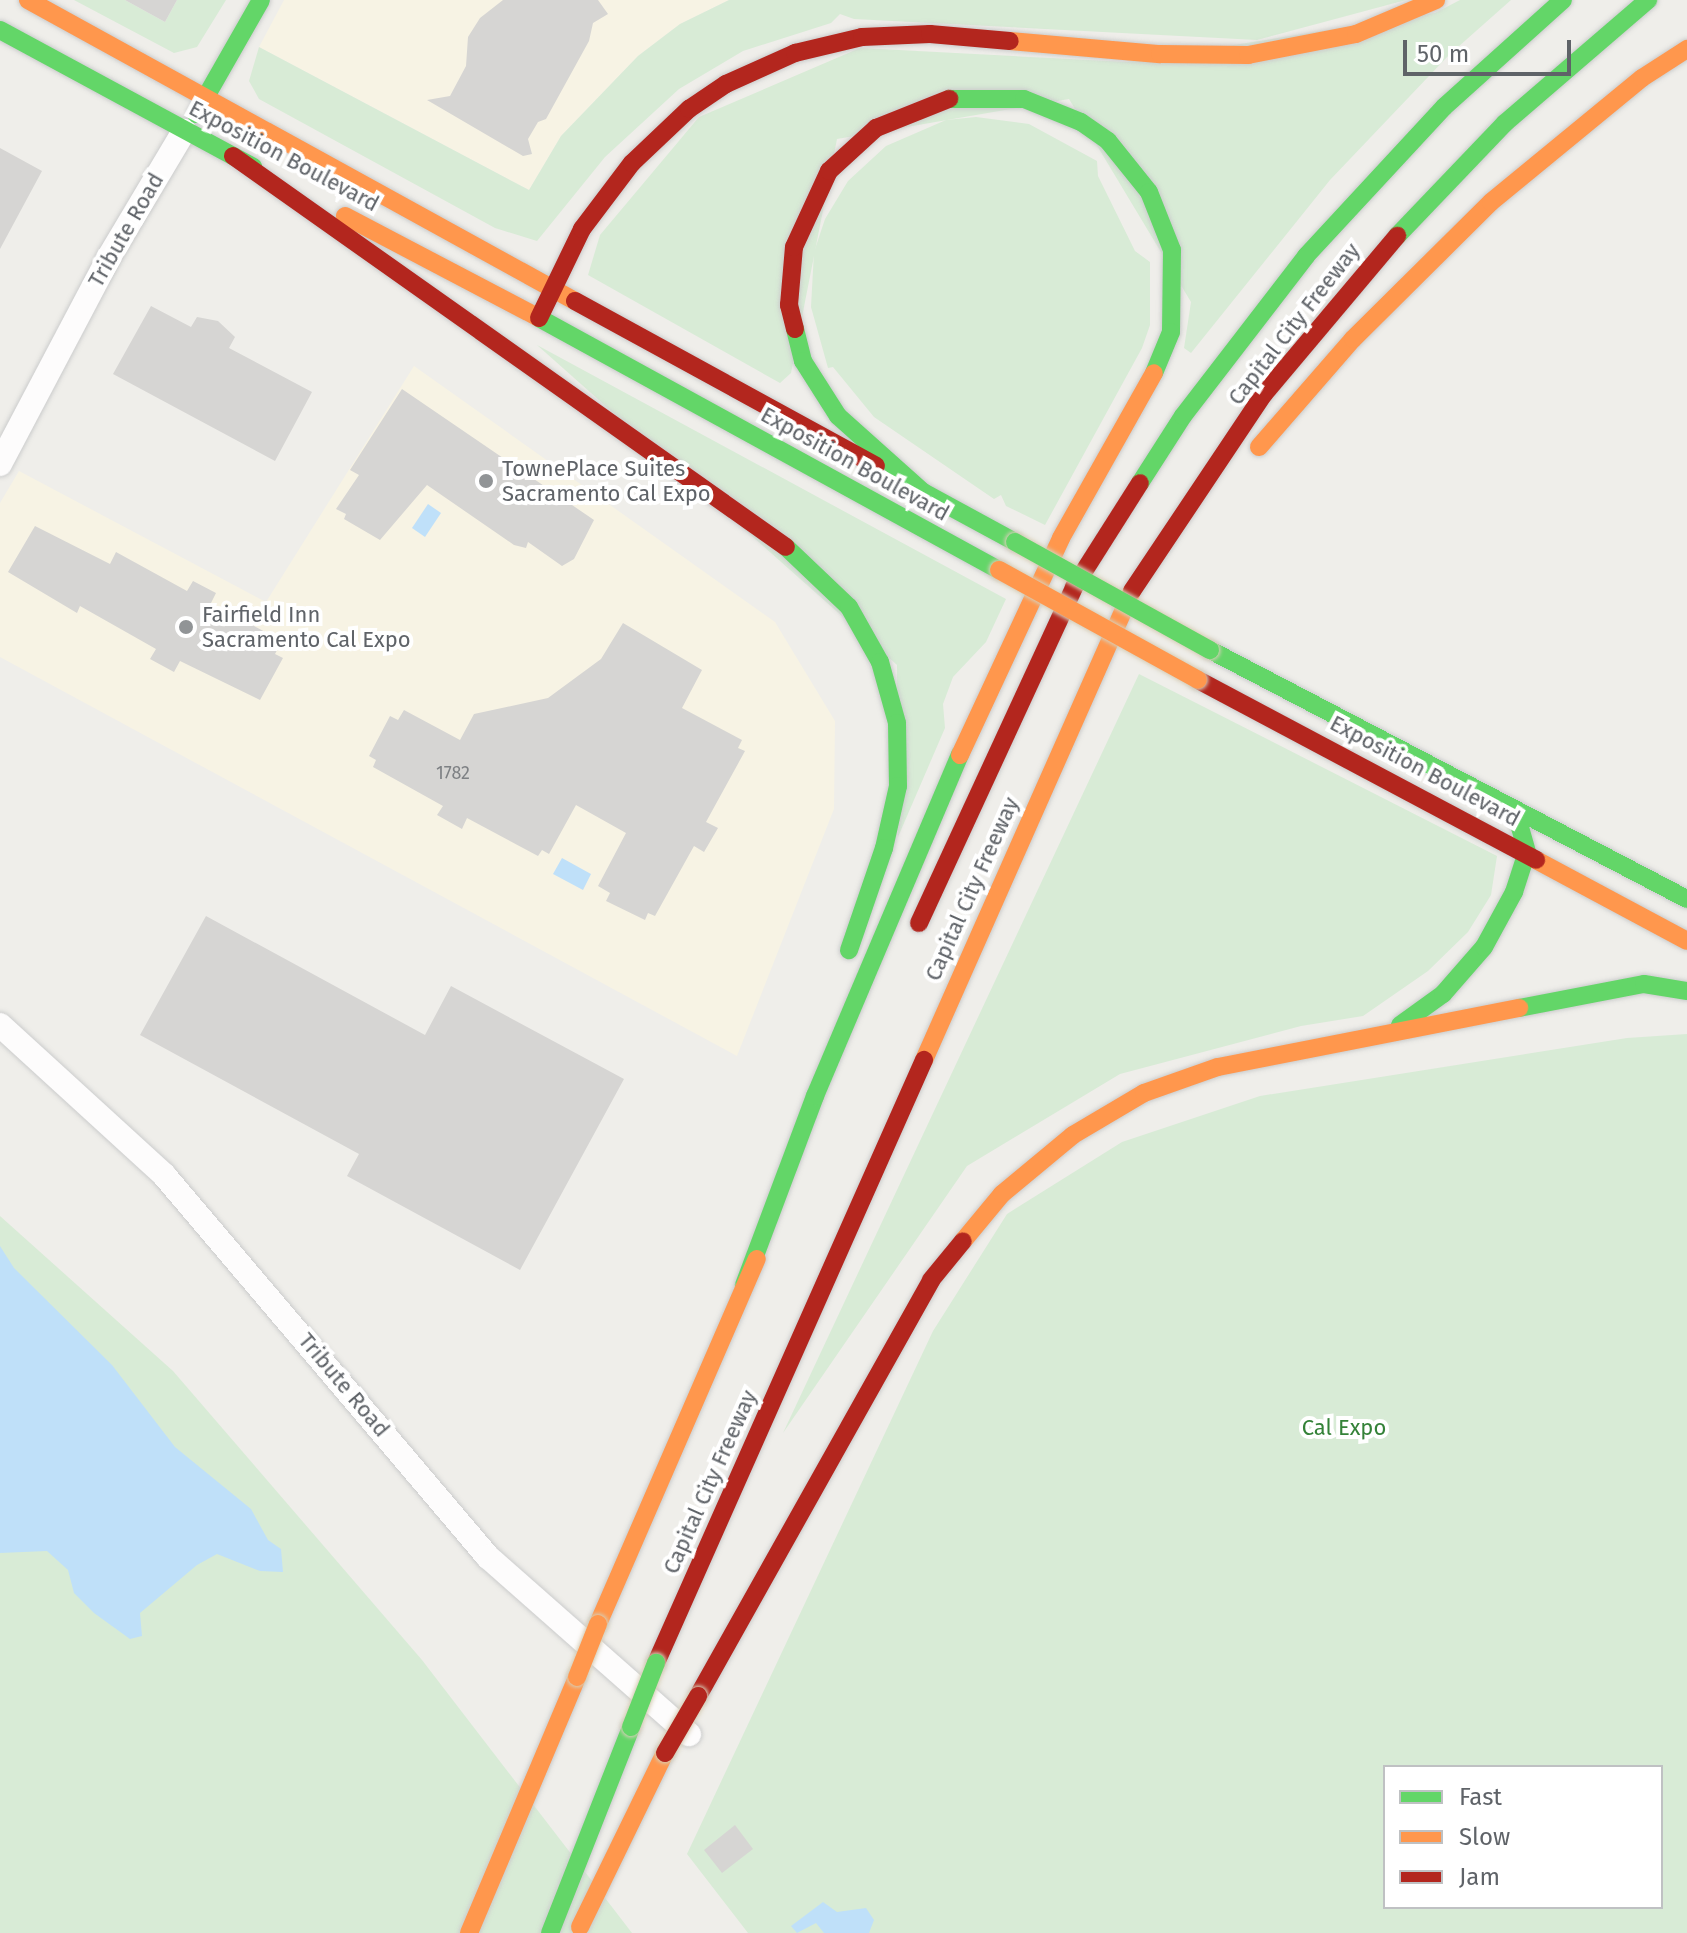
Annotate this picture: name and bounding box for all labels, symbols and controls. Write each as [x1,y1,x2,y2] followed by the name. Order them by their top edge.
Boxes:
[1407,24,1575,74] scale bar
[1417,40,1469,68] text: 50 m
[185,95,383,217] street label: Exposition Boulevard
[83,168,169,292] street label: Tribute Road
[1223,238,1365,410] street label: Capital City Freeway
[756,401,954,527] street label: Exposition Boulevard
[502,455,711,506] place label: TownePlace Suites Sacramento Cal Expo
[477,472,495,490] marker: TownePlace Suites Sacramento Cal Expo
[202,601,411,652] place label: Fairfield Inn Sacramento Cal Expo
[177,618,195,636] marker: Fairfield Inn Sacramento Cal Expo
[1326,710,1524,832] street label: Exposition Boulevard
[436,762,470,784] house number: 1782
[920,793,1024,985] street label: Capital City Freeway
[293,1328,395,1442] street label: Tribute Road
[658,1386,762,1578] street label: Capital City Freeway
[1302,1415,1386,1441] park label: Cal Expo
[1383,1765,1663,1909] legend
[1459,1783,1502,1811] text: Fast
[1459,1823,1510,1851] text: Slow
[1459,1863,1500,1891] text: Jam

